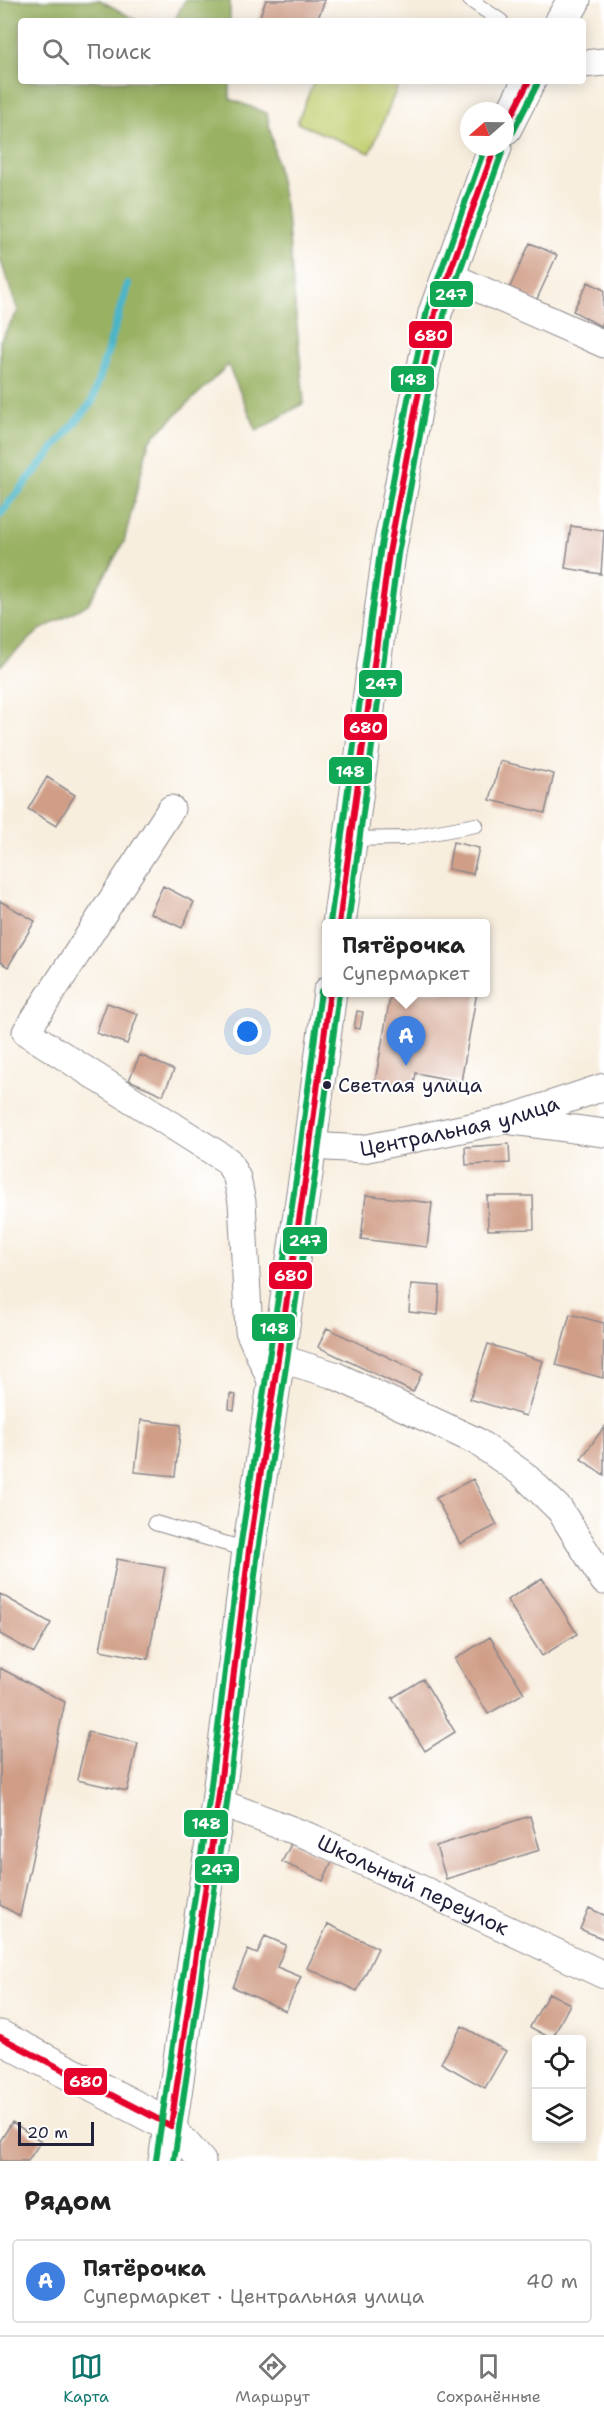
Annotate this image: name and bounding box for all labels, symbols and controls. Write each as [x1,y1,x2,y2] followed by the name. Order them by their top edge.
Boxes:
[18,18,586,84] search box
[39,35,72,68] icon: search
[87,37,151,66] text: Поиск
[460,102,514,156] north arrow
[429,280,474,308] line badge: 247
[435,284,467,305] text: 247
[408,320,453,349] line badge: 680
[414,325,448,346] text: 680
[390,365,435,393] line badge: 148
[397,369,427,390] text: 148
[358,669,403,698] line badge: 247
[365,673,397,694] text: 247
[343,713,388,741] line badge: 680
[349,717,383,738] text: 680
[328,756,373,785] line badge: 148
[335,761,365,782] text: 148
[322,919,490,997] popup
[342,931,465,960] text: Пятёрочка
[342,960,470,986] text: Супермаркет
[386,1016,426,1066] pin: A
[233,1017,262,1046] your location
[338,1072,483,1098] place label: Светлая улица
[321,1079,333,1091] marker: Светлая улица
[357,1089,563,1163] street label: Центральная улица
[282,1226,328,1255] line badge: 247
[289,1230,321,1251] text: 247
[268,1261,313,1290] line badge: 680
[274,1265,308,1286] text: 680
[251,1313,296,1342] line badge: 148
[259,1318,289,1339] text: 148
[183,1809,229,1838] line badge: 148
[191,1813,221,1834] text: 148
[312,1828,513,1942] street label: Школьный переулок
[194,1855,240,1884] line badge: 247
[201,1859,233,1880] text: 247
[532,2035,586,2143] map controls
[532,2035,586,2089] button: locate
[63,2067,108,2096] line badge: 680
[69,2071,103,2092] text: 680
[532,2089,586,2143] button: layers
[18,2119,94,2146] scale bar
[27,2122,68,2143] text: 20 m
[24,2183,111,2218] text: Рядом
[83,2254,206,2283] text: Пятёрочка
[38,2268,53,2294] text: A
[526,2268,578,2294] text: 40 m
[83,2283,424,2309] text: Супермаркет · Центральная улица
[63,2350,109,2407] tab: Карта
[235,2350,310,2407] tab: Маршрут
[436,2350,541,2407] tab: Сохранённые

